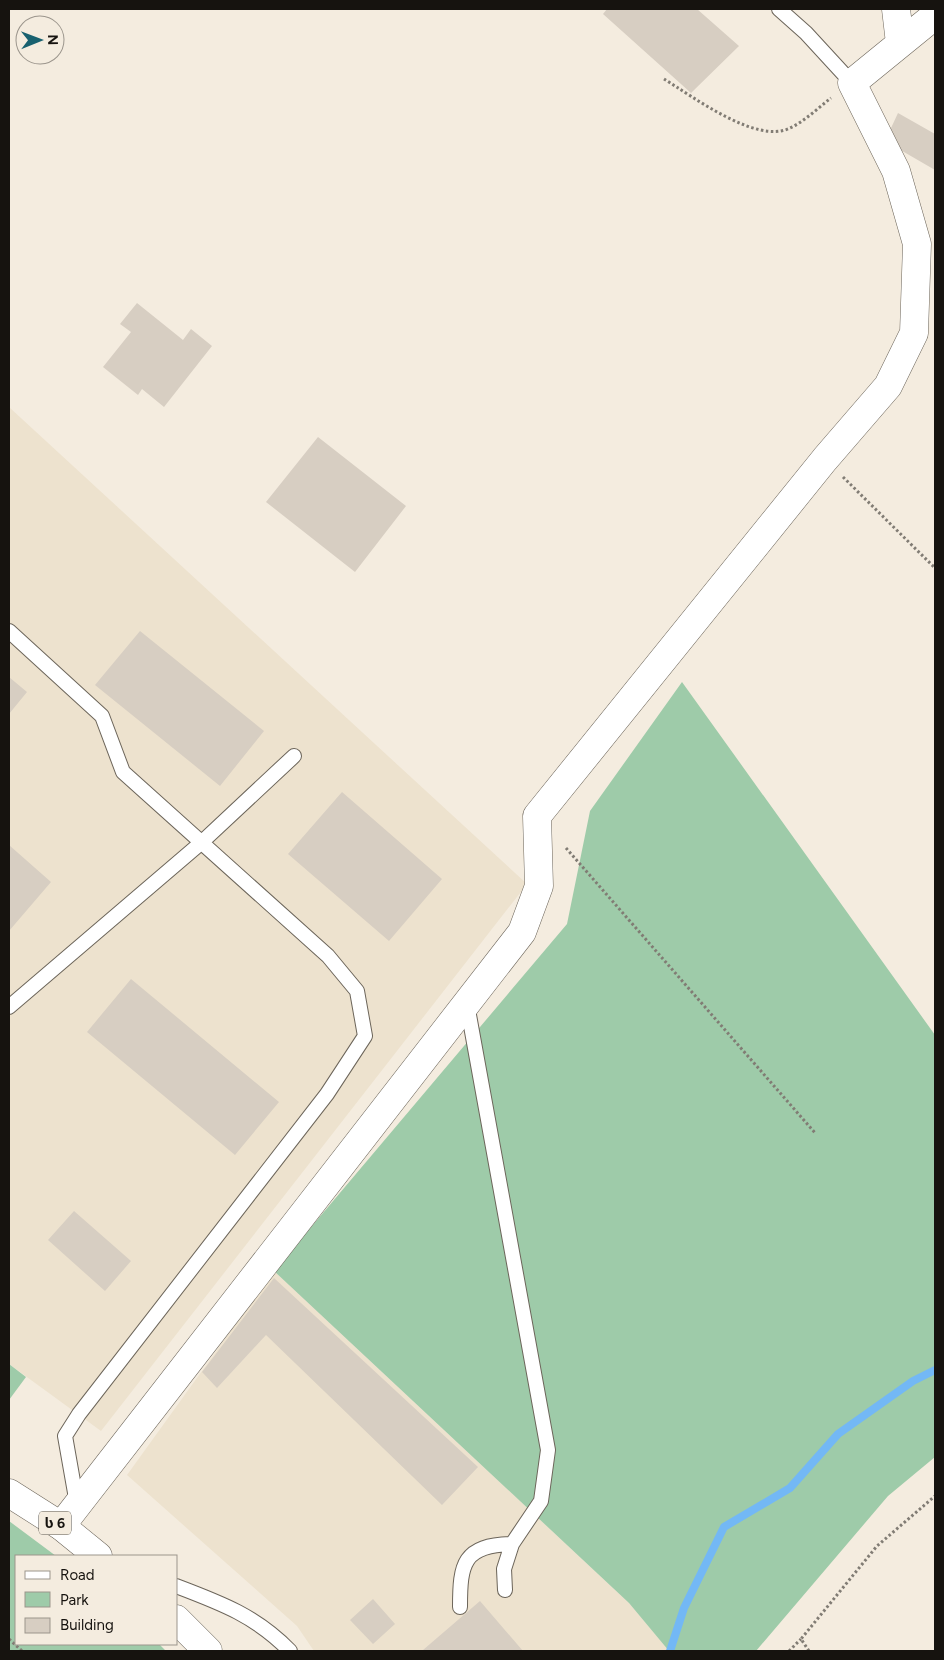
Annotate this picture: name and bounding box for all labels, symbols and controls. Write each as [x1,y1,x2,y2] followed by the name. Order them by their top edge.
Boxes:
[15,15,65,65] north arrow
[44,34,61,45] text: N
[39,1512,71,1535] road number: ს 6
[15,1555,178,1645] legend
[60,1566,95,1584] text: Road
[60,1591,89,1609] text: Park
[60,1616,114,1634] text: Building

